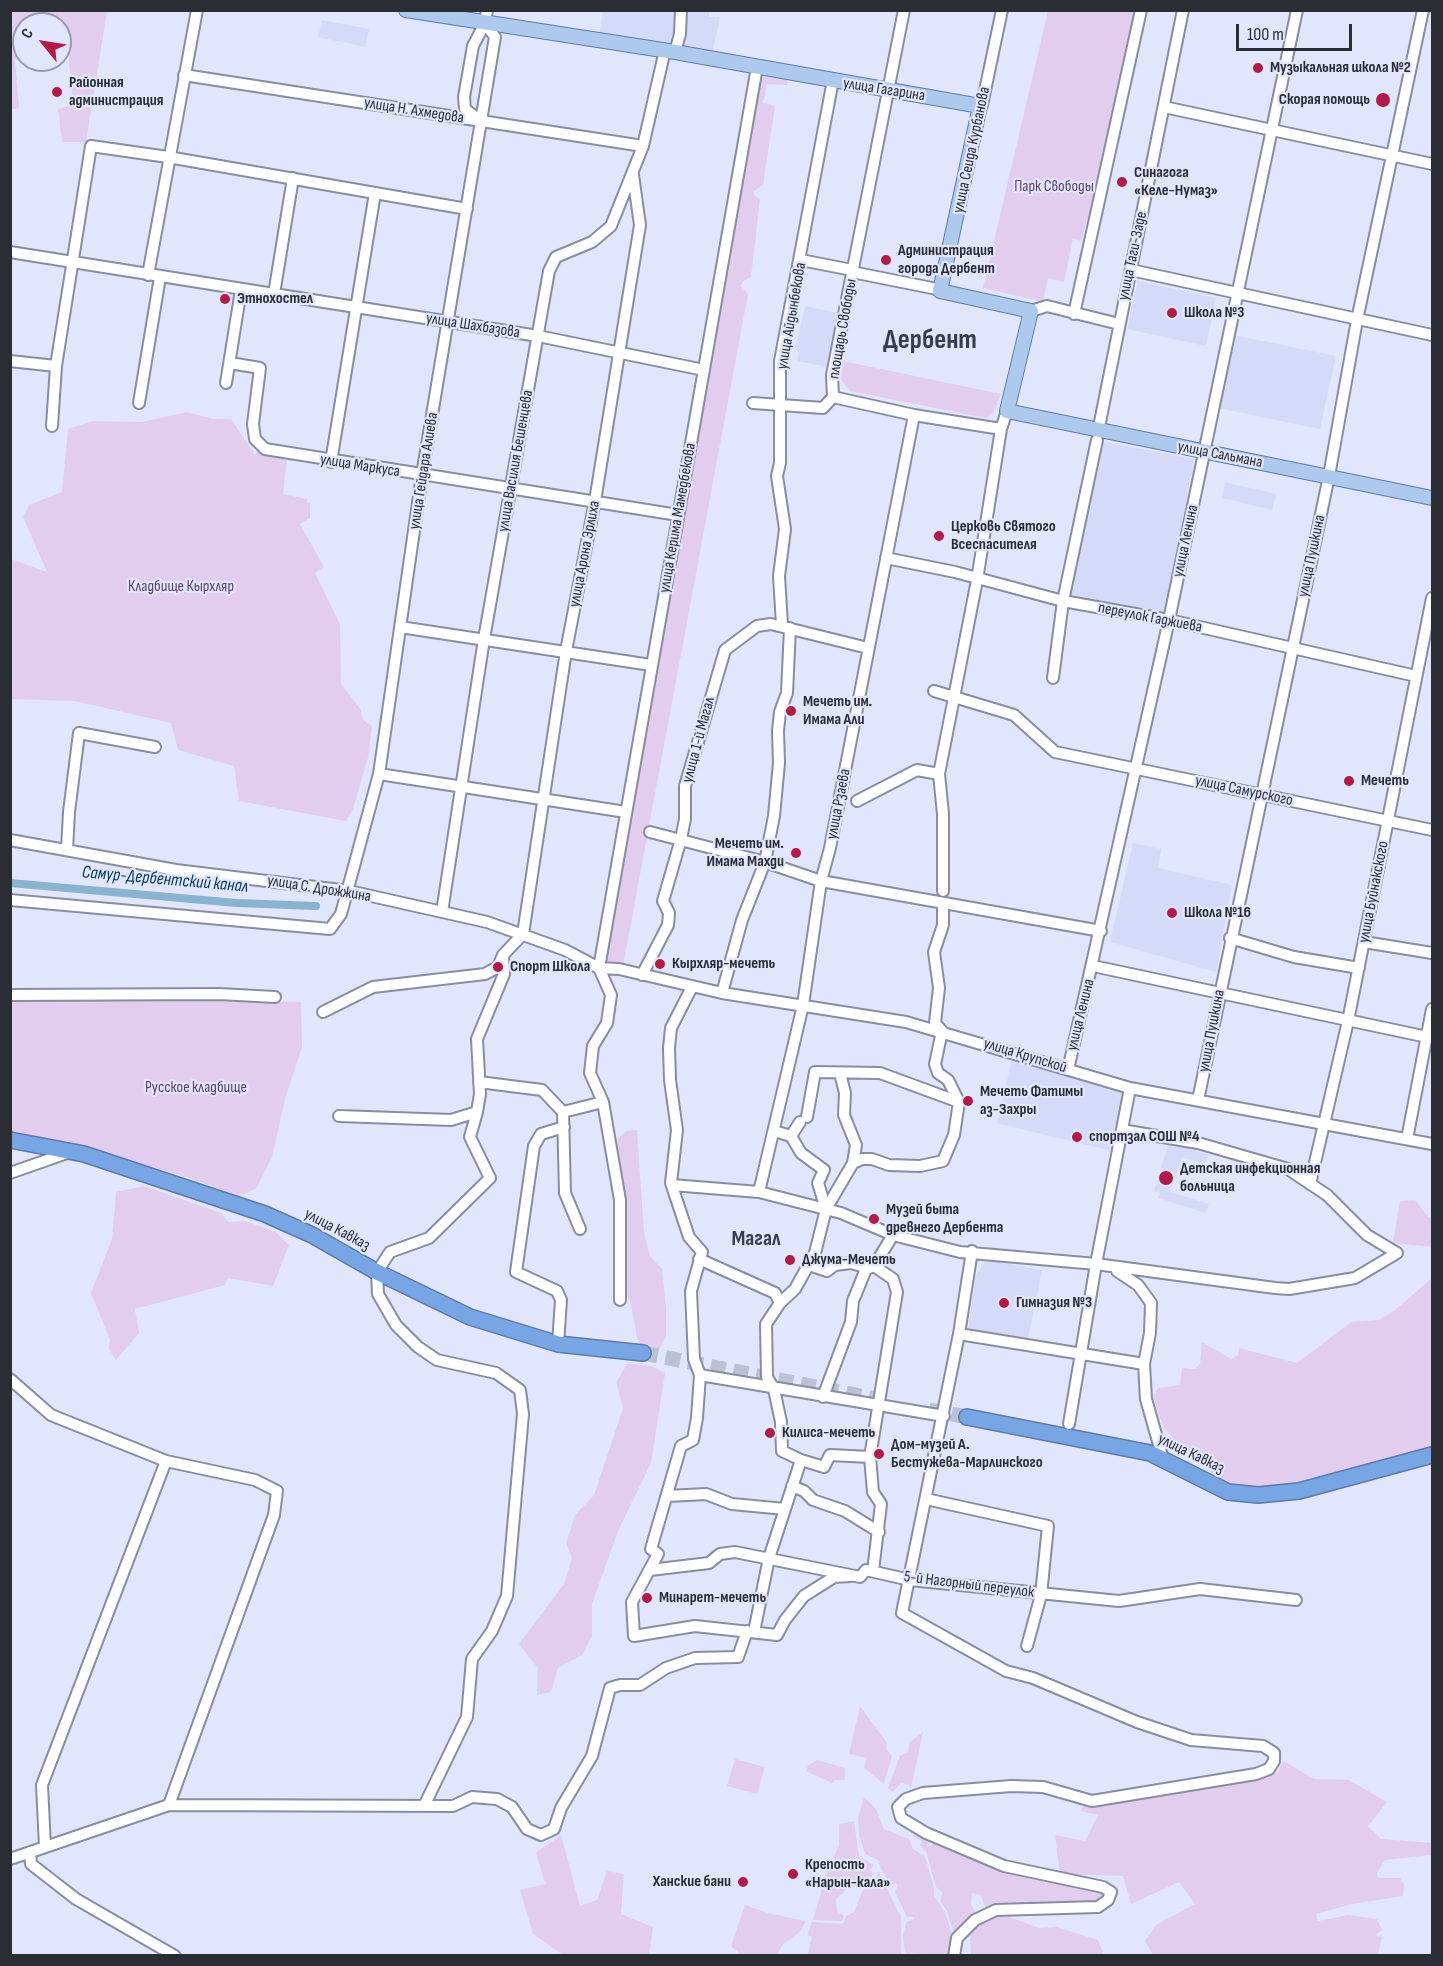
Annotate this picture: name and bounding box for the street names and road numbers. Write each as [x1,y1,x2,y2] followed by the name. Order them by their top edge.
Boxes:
[842,74,926,106] street label: улица Гагарина
[949,85,995,215] street label: улица Сеида Курбанова
[363,94,465,128] street label: улица Н. Ахмедова
[1114,210,1152,302] street label: улица Таги-Заде
[773,261,811,371] street label: улица Айдынбекова
[825,278,861,380] street label: площадь Свободы
[425,309,521,343] street label: улица Шахбазова
[494,388,538,534] street label: улица Василия Бешенцева
[405,411,443,531] street label: улица Гейдара Алиева
[1176,437,1264,473] street label: улица Сальмана
[655,441,701,595] street label: улица Керима Мамедбекова
[319,450,401,482] street label: улица Маркуса
[565,499,605,609] street label: улица Арона Эрлиха
[1169,503,1203,579] street label: улица Ленина
[1294,513,1330,599] street label: улица Пушкина
[1096,599,1204,637] street label: переулок Гаджиева
[678,695,720,785] street label: улица 1-й Магал
[823,767,855,841] street label: улица Рзаева
[1193,771,1295,811] street label: улица Самурского
[1355,839,1393,945] street label: улица Буйнакского
[266,871,372,907] street label: улица С. Дрожжина
[1063,977,1099,1053] street label: улица Ленина
[1195,988,1229,1074] street label: улица Пушкина
[981,1034,1069,1078] street label: улица Крупской
[301,1205,373,1255] street label: улица Кавказ
[1155,1430,1227,1478] street label: улица Кавказ
[903,1568,1035,1602] street label: 5-й Нагорный переулок

